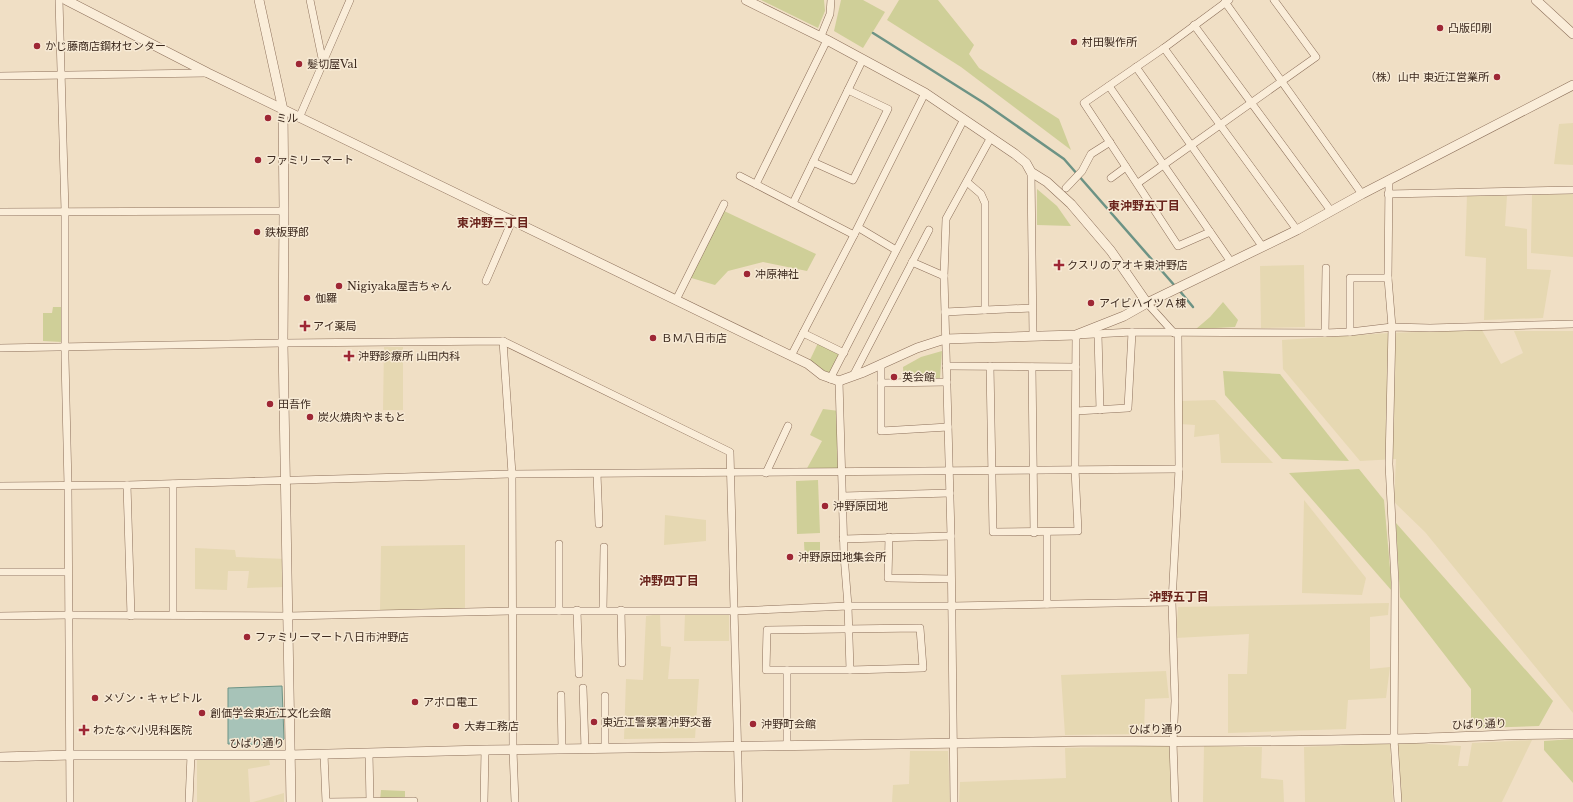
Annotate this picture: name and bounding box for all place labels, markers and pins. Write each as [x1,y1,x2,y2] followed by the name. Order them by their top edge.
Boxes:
[1448,21,1492,35] place label: 凸版印刷
[1435,23,1445,33] marker: 凸版印刷
[1082,35,1138,49] place label: 村田製作所
[1069,37,1079,47] marker: 村田製作所
[45,39,166,53] place label: かじ藤商店鋼材センター
[32,41,42,51] marker: かじ藤商店鋼材センター
[307,57,358,71] place label: 髪切屋Val
[294,59,304,69] marker: 髪切屋Val
[1365,70,1490,84] place label: （株）山中 東近江営業所
[1492,72,1502,82] marker: （株）山中 東近江営業所
[276,111,298,125] place label: ミル
[263,113,273,123] marker: ミル
[266,153,354,167] place label: ファミリーマート
[253,155,263,165] marker: ファミリーマート
[265,225,309,239] place label: 鉄板野郎
[252,227,262,237] marker: 鉄板野郎
[1067,258,1188,272] place label: クスリのアオキ東沖野店
[1054,260,1064,270] marker: クスリのアオキ東沖野店
[755,267,799,281] place label: 冲原神社
[742,269,752,279] marker: 冲原神社
[347,279,452,293] place label: Nigiyaka屋吉ちゃん
[334,281,344,291] marker: Nigiyaka屋吉ちゃん
[315,291,337,305] place label: 伽羅
[302,293,312,303] marker: 伽羅
[1099,296,1186,310] place label: アイビハイツＡ棟
[1086,298,1096,308] marker: アイビハイツＡ棟
[313,319,356,333] place label: アイ薬局
[300,321,310,331] marker: アイ薬局
[661,331,727,345] place label: ＢＭ八日市店
[648,333,658,343] marker: ＢＭ八日市店
[358,349,460,363] place label: 沖野診療所 山田内科
[343,350,355,362] marker: 沖野診療所 山田内科
[902,370,935,384] place label: 英会館
[889,372,899,382] marker: 英会館
[278,397,311,411] place label: 田吾作
[265,399,275,409] marker: 田吾作
[318,410,406,424] place label: 炭火焼肉やまもと
[305,412,315,422] marker: 炭火焼肉やまもと
[833,499,888,513] place label: 沖野原団地
[820,501,830,511] marker: 沖野原団地
[798,550,887,564] place label: 沖野原団地集会所
[785,552,795,562] marker: 沖野原団地集会所
[255,630,409,644] place label: ファミリーマート八日市沖野店
[242,632,252,642] marker: ファミリーマート八日市沖野店
[103,691,202,705] place label: メゾン・キャピトル
[90,693,100,703] marker: メゾン・キャピトル
[423,695,478,709] place label: アポロ電工
[410,697,420,707] marker: アポロ電工
[210,706,331,720] place label: 創価学会東近江文化会館
[197,708,207,718] marker: 創価学会東近江文化会館
[602,715,712,729] place label: 東近江警察署沖野交番
[589,717,599,727] marker: 東近江警察署沖野交番
[761,717,816,731] place label: 沖野町会館
[464,719,519,733] place label: 大寿工務店
[748,719,758,729] marker: 沖野町会館
[451,721,461,731] marker: 大寿工務店
[93,723,192,737] place label: わたなべ小児科医院
[78,724,90,736] marker: わたなべ小児科医院

